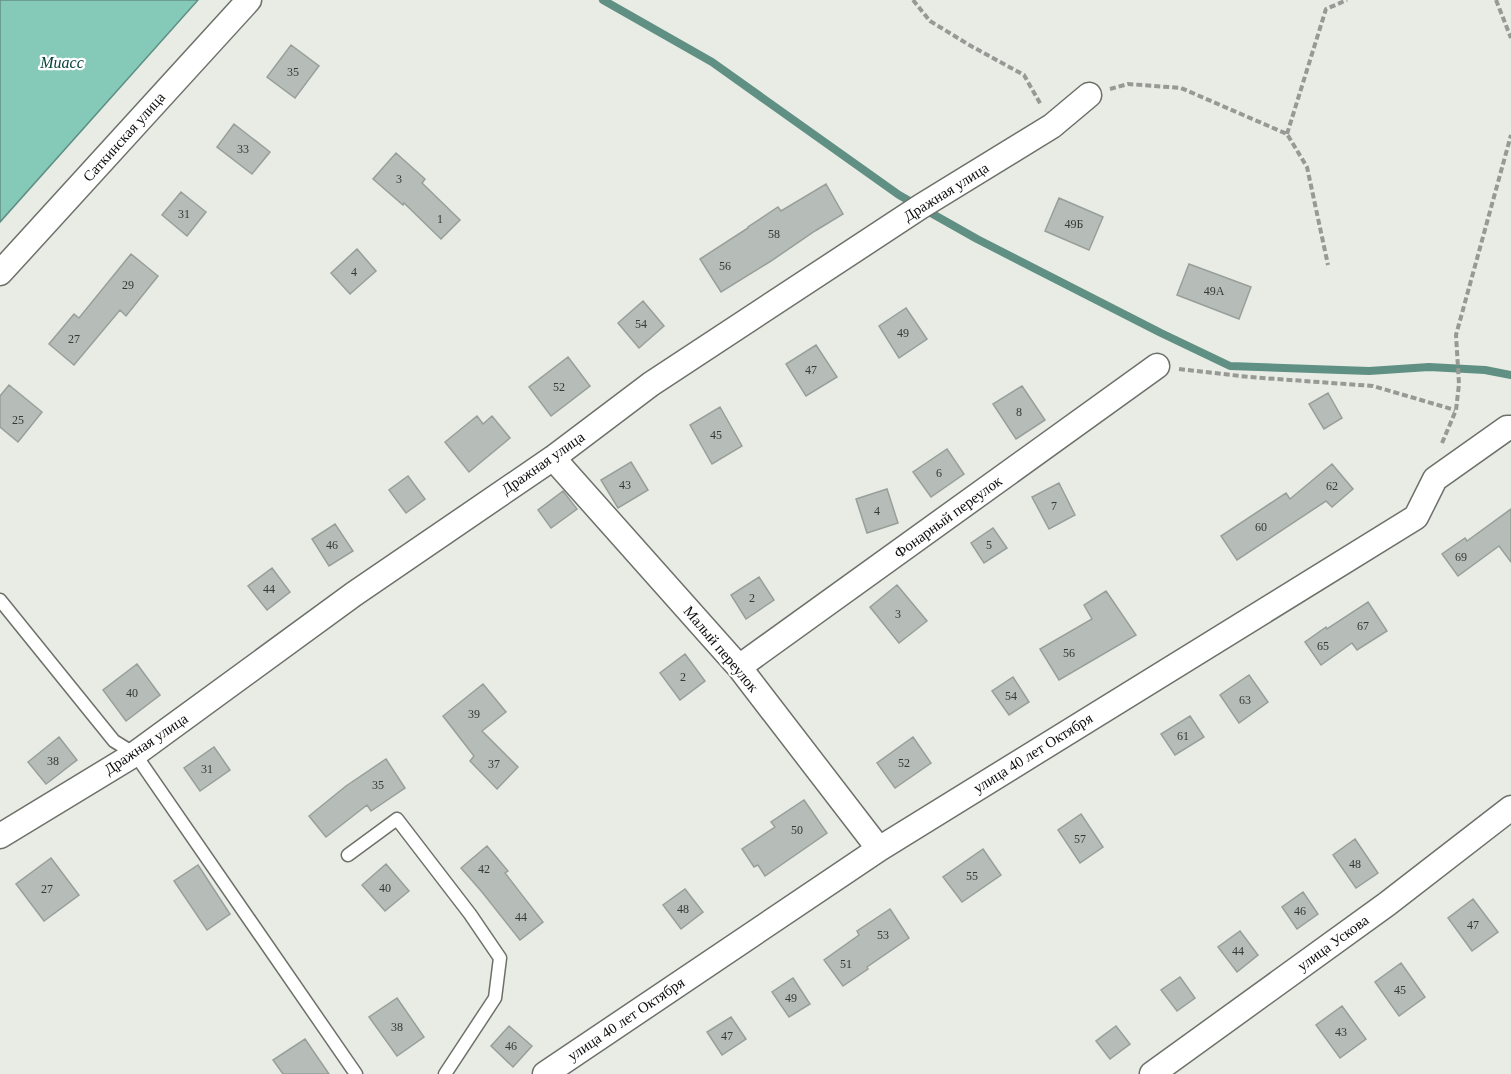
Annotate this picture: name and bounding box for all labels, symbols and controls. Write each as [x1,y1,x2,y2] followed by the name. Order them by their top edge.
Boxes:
[39,54,84,71] water label: Миасс
[287,65,299,79] house number: 35
[80,89,168,185] street label: Саткинская улица
[237,142,249,156] house number: 33
[901,159,992,225] street label: Дражная улица
[396,172,402,186] house number: 3
[178,207,190,221] house number: 31
[437,212,443,226] house number: 1
[1065,217,1084,231] house number: 49Б
[768,227,780,241] house number: 58
[719,259,731,273] house number: 56
[351,265,357,279] house number: 4
[122,278,134,292] house number: 29
[1204,284,1225,298] house number: 49А
[635,317,647,331] house number: 54
[897,326,909,340] house number: 49
[68,332,80,346] house number: 27
[805,363,817,377] house number: 47
[553,380,565,394] house number: 52
[1016,405,1022,419] house number: 8
[12,413,24,427] house number: 25
[499,428,588,497] street label: Дражная улица
[710,428,722,442] house number: 45
[936,466,942,480] house number: 6
[891,472,1005,561] street label: Фонарный переулок
[619,478,631,492] house number: 43
[1326,479,1338,493] house number: 62
[1051,499,1057,513] house number: 7
[874,504,880,518] house number: 4
[1255,520,1267,534] house number: 60
[326,538,338,552] house number: 46
[986,538,992,552] house number: 5
[1455,550,1467,564] house number: 69
[263,582,275,596] house number: 44
[749,591,755,605] house number: 2
[680,603,762,696] street label: Малый переулок
[895,607,901,621] house number: 3
[1357,619,1369,633] house number: 67
[1317,639,1329,653] house number: 65
[1063,646,1075,660] house number: 56
[680,670,686,684] house number: 2
[126,686,138,700] house number: 40
[1005,689,1017,703] house number: 54
[1239,693,1251,707] house number: 63
[468,707,480,721] house number: 39
[101,710,191,778] street label: Дражная улица
[971,710,1095,796] street label: улица 40 лет Октября
[1177,729,1189,743] house number: 61
[47,754,59,768] house number: 38
[898,756,910,770] house number: 52
[488,757,500,771] house number: 37
[201,762,213,776] house number: 31
[372,778,384,792] house number: 35
[791,823,803,837] house number: 50
[1074,832,1086,846] house number: 57
[1349,857,1361,871] house number: 48
[478,862,490,876] house number: 42
[966,869,978,883] house number: 55
[379,881,391,895] house number: 40
[41,882,53,896] house number: 27
[677,902,689,916] house number: 48
[1294,904,1306,918] house number: 46
[515,910,527,924] house number: 44
[1294,912,1372,974] street label: улица Ускова
[1467,918,1479,932] house number: 47
[877,928,889,942] house number: 53
[1232,944,1244,958] house number: 44
[840,957,852,971] house number: 51
[565,974,687,1064] street label: улица 40 лет Октября
[1394,983,1406,997] house number: 45
[785,991,797,1005] house number: 49
[391,1020,403,1034] house number: 38
[1335,1025,1347,1039] house number: 43
[721,1029,733,1043] house number: 47
[505,1039,517,1053] house number: 46

